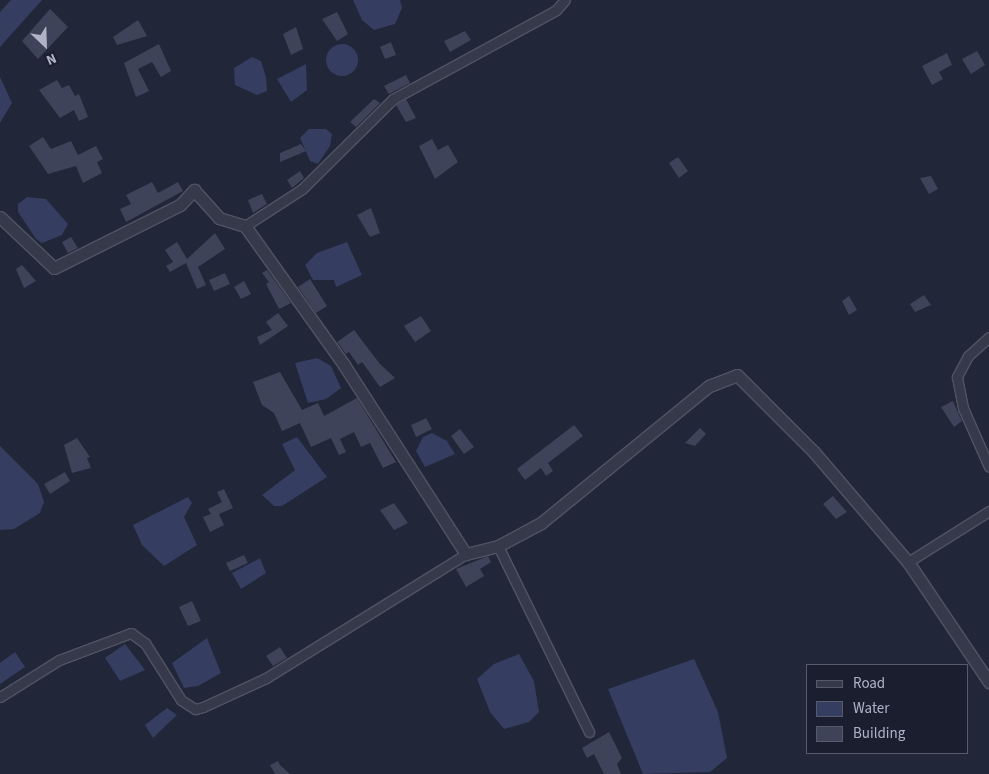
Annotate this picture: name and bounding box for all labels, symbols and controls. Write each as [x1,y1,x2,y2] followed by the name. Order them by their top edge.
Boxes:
[20,20,70,70] north arrow
[43,48,59,70] text: N
[806,664,969,754] legend
[853,673,885,694] text: Road
[853,698,889,719] text: Water
[853,723,905,744] text: Building

